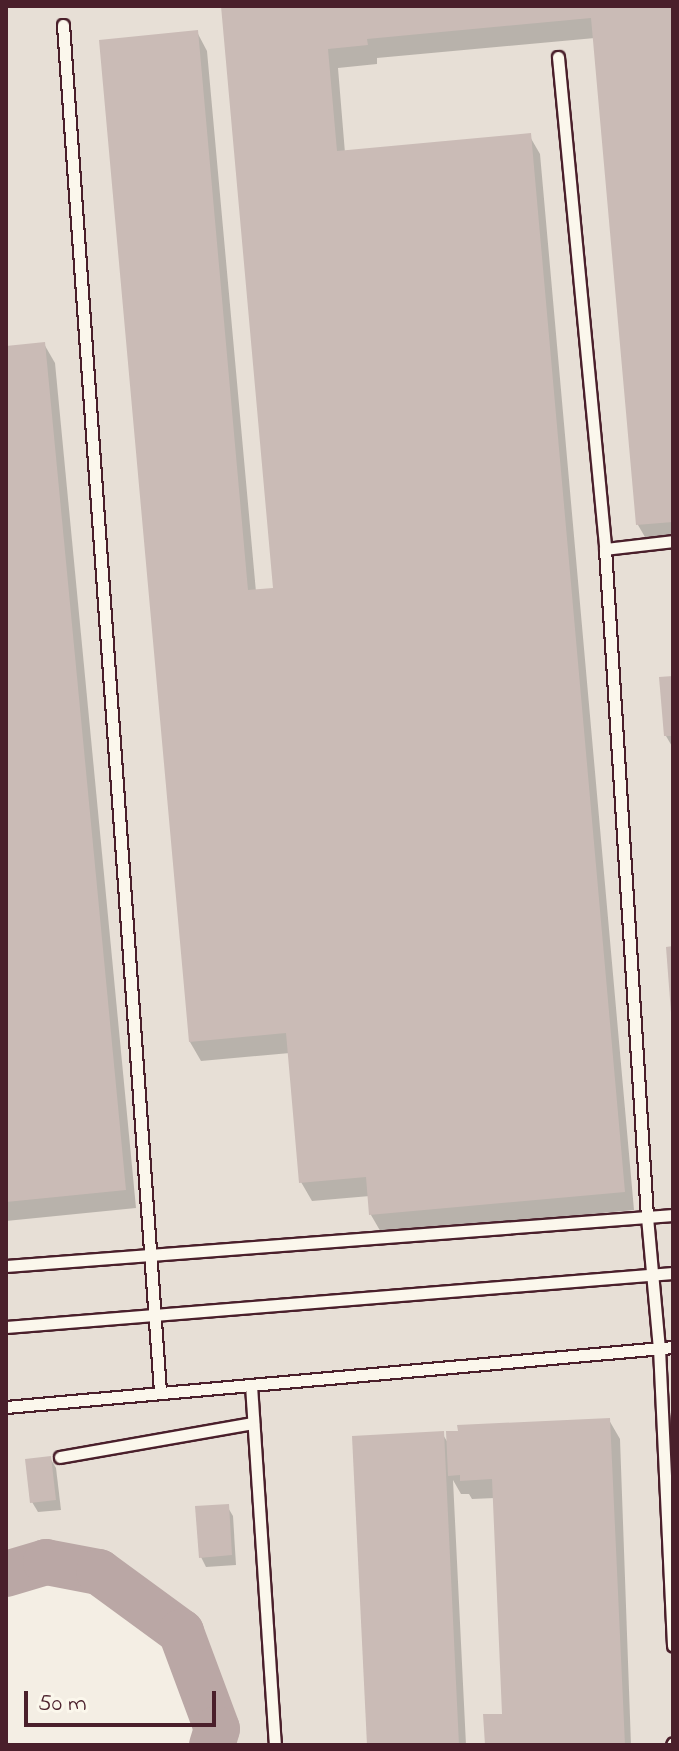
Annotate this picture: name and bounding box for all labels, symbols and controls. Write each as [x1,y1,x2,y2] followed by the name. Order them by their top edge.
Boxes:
[28,1675,220,1725] scale bar
[38,1687,87,1722] text: 50 m

